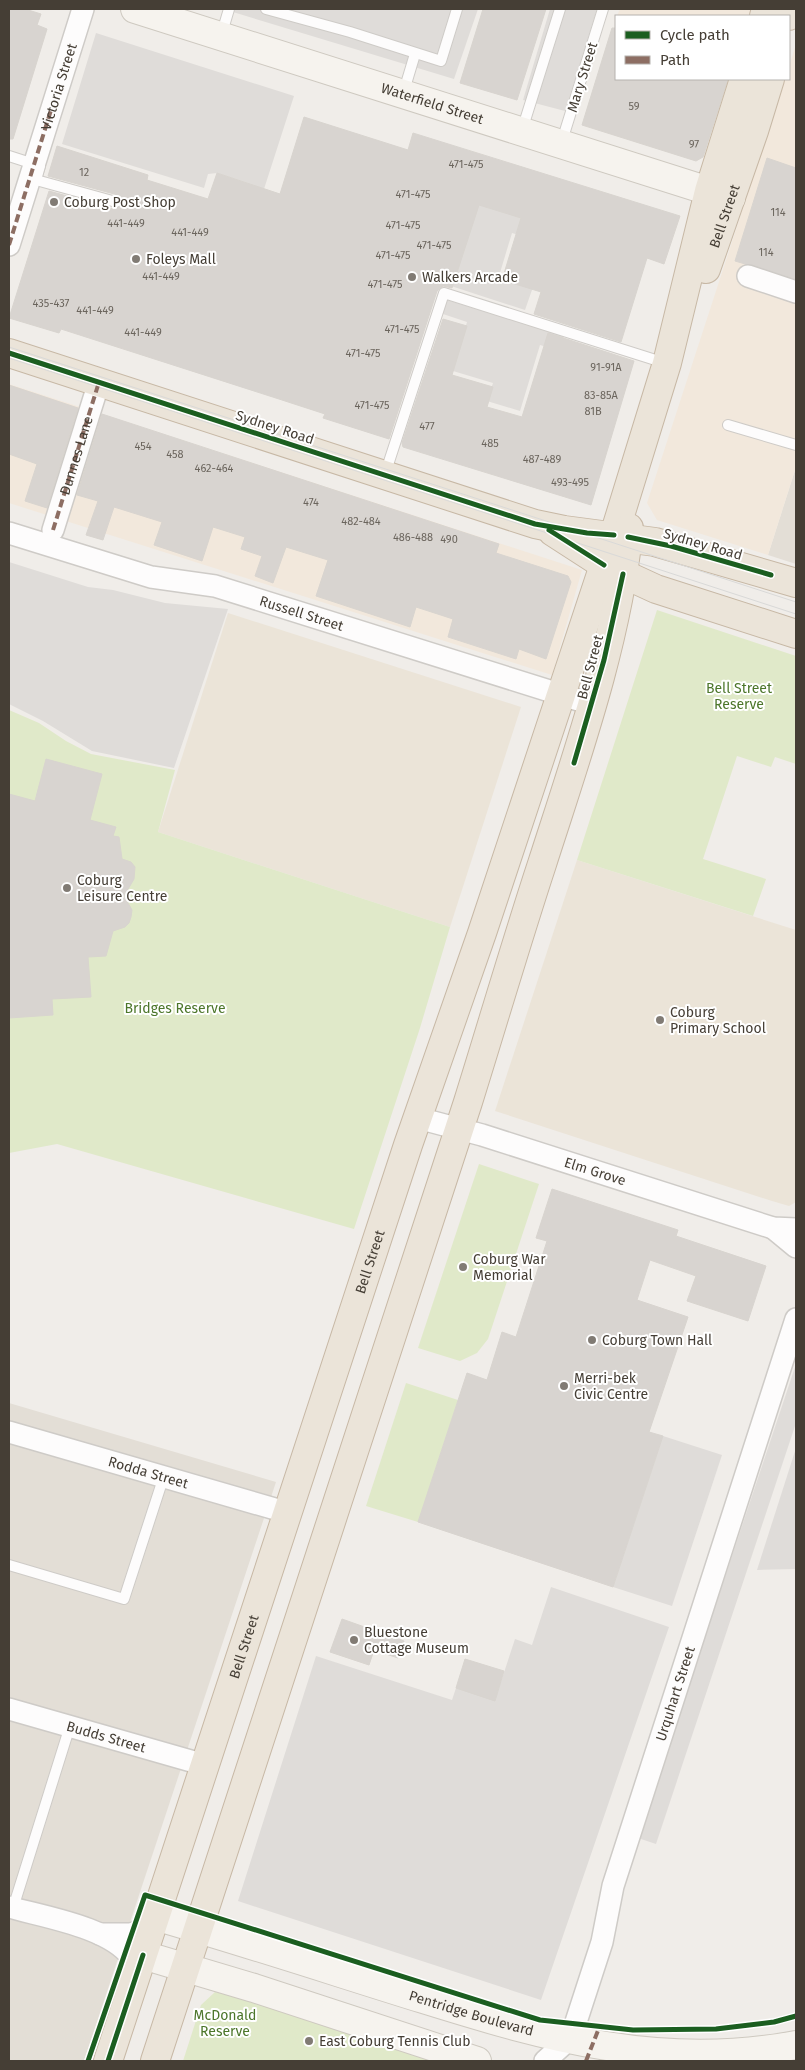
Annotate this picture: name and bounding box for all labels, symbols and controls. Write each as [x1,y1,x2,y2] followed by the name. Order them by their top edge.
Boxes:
[615,15,790,80] legend
[660,26,730,44] text: Cycle path
[564,39,601,114] street label: Mary Street
[38,40,81,132] street label: Victoria Street
[660,51,690,69] text: Path
[379,80,487,128] street label: Waterfield Street
[628,100,640,113] house number: 59
[689,138,699,151] house number: 97
[448,158,484,171] house number: 471-475
[79,166,89,179] house number: 12
[706,181,744,250] street label: Bell Street
[395,188,431,201] house number: 471-475
[64,194,176,211] place label: Coburg Post Shop
[48,196,60,208] marker: Coburg Post Shop
[770,206,786,219] house number: 114
[107,217,145,230] house number: 441-449
[385,219,421,232] house number: 471-475
[171,226,209,239] house number: 441-449
[416,239,452,252] house number: 471-475
[758,246,774,259] house number: 114
[375,249,411,262] house number: 471-475
[146,251,216,268] place label: Foleys Mall
[130,253,142,265] marker: Foleys Mall
[422,269,518,286] place label: Walkers Arcade
[142,270,180,283] house number: 441-449
[406,271,418,283] marker: Walkers Arcade
[367,278,403,291] house number: 471-475
[33,297,70,310] house number: 435-437
[76,304,114,317] house number: 441-449
[384,323,420,336] house number: 471-475
[124,326,162,339] house number: 441-449
[345,347,381,360] house number: 471-475
[590,361,622,374] house number: 91-91A
[584,389,619,402] house number: 83-85A
[354,399,390,412] house number: 471-475
[584,405,602,418] house number: 81B
[234,407,316,448] street label: Sydney Road
[56,414,97,497] street label: Dunnes Lane
[419,420,435,433] house number: 477
[481,437,499,450] house number: 485
[134,440,152,453] house number: 454
[166,448,184,461] house number: 458
[523,453,561,466] house number: 487-489
[195,462,234,475] house number: 462-464
[551,476,589,489] house number: 493-495
[303,496,319,509] house number: 474
[341,515,381,528] house number: 482-484
[661,525,744,564] street label: Sydney Road
[393,531,433,544] house number: 486-488
[440,533,458,546] house number: 490
[257,592,346,635] street label: Russell Street
[574,632,607,701] street label: Bell Street
[706,680,773,713] park label: Bell Street Reserve
[77,872,167,905] place label: Coburg Leisure Centre
[61,882,73,894] marker: Coburg Leisure Centre
[124,1000,226,1017] park label: Bridges Reserve
[670,1004,766,1037] place label: Coburg Primary School
[654,1014,666,1026] marker: Coburg Primary School
[562,1154,628,1189] street label: Elm Grove
[352,1227,389,1296] street label: Bell Street
[473,1251,546,1284] place label: Coburg War Memorial
[457,1261,469,1273] marker: Coburg War Memorial
[602,1332,712,1349] place label: Coburg Town Hall
[586,1334,598,1346] marker: Coburg Town Hall
[574,1370,648,1403] place label: Merri-bek Civic Centre
[558,1380,570,1392] marker: Merri-bek Civic Centre
[106,1453,191,1493] street label: Rodda Street
[226,1612,263,1681] street label: Bell Street
[364,1624,469,1657] place label: Bluestone Cottage Museum
[348,1634,360,1646] marker: Bluestone Cottage Museum
[652,1643,699,1743] street label: Urquhart Street
[64,1718,149,1757] street label: Budds Street
[407,1987,535,2040] street label: Pentridge Boulevard
[194,2007,256,2040] park label: McDonald Reserve
[319,2033,470,2050] place label: East Coburg Tennis Club
[303,2035,315,2047] marker: East Coburg Tennis Club

